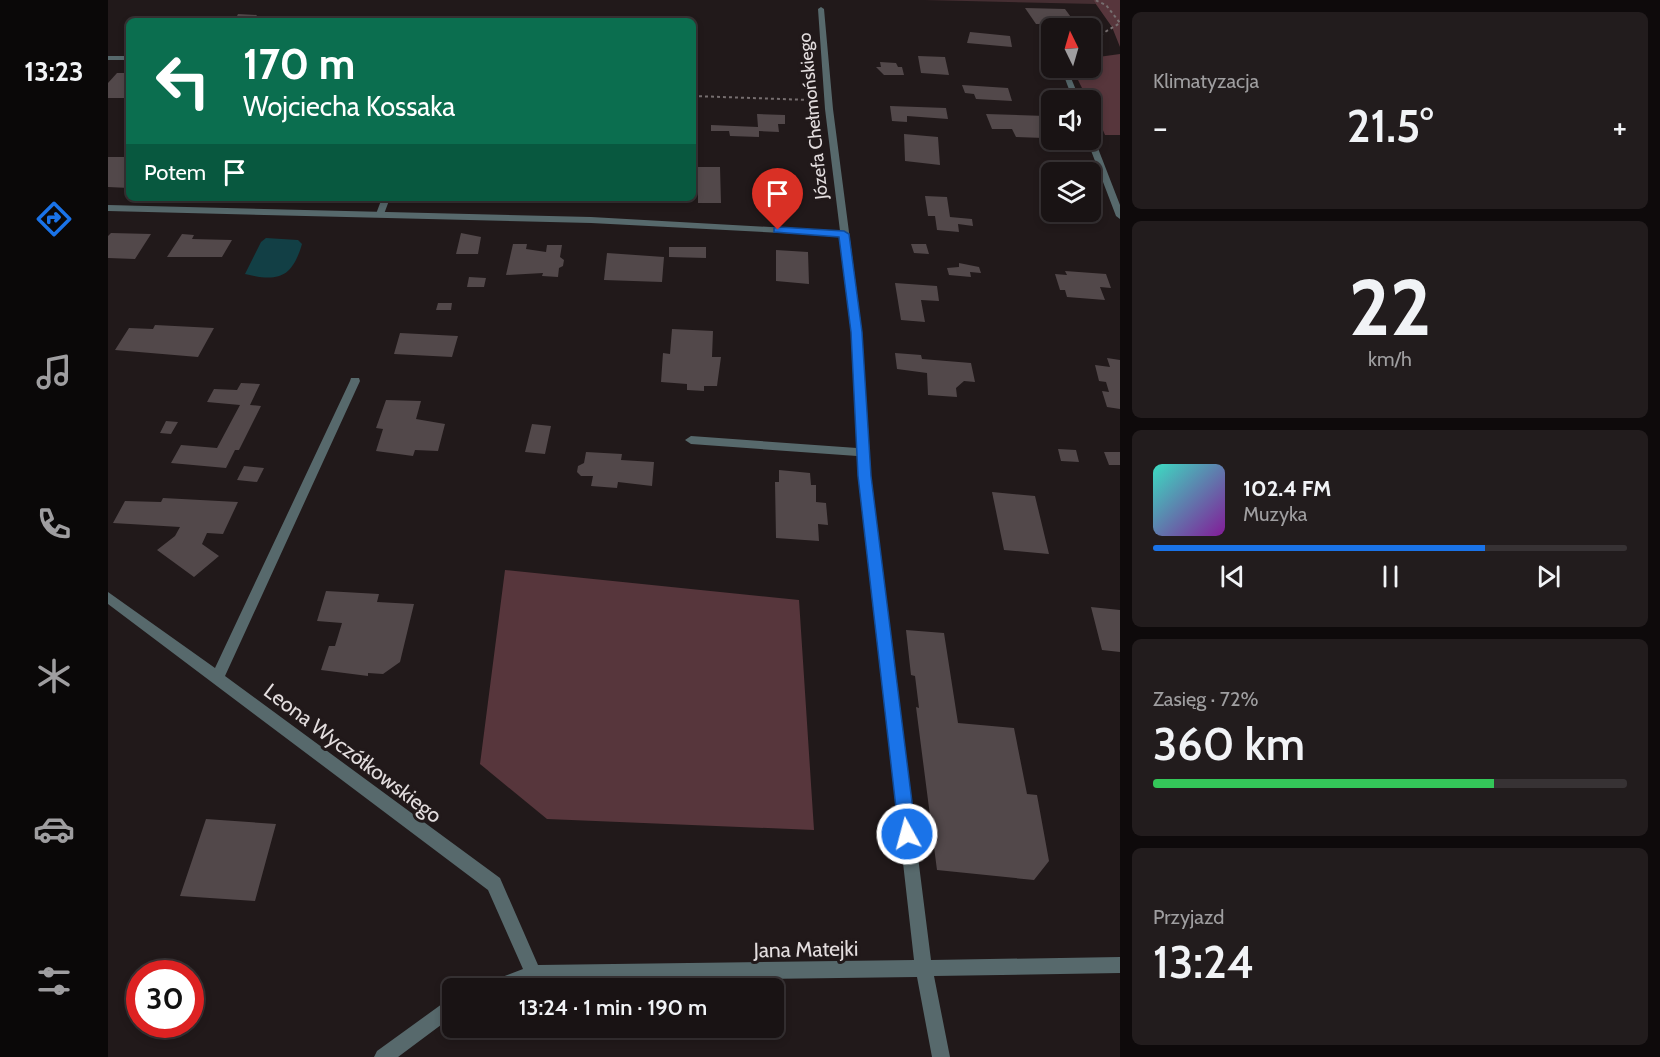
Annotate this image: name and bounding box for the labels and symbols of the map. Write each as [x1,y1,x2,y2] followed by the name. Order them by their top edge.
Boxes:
[1041,18,1101,78] north arrow
[793,31,833,201] street label: Józefa Chełmońskiego
[752,168,803,230] pin
[259,678,447,828] street label: Leona Wyczółkowskiego
[875,802,939,866] position arrow
[752,936,859,963] street label: Jana Matejki
[126,960,204,1038] speed limit sign: 30

